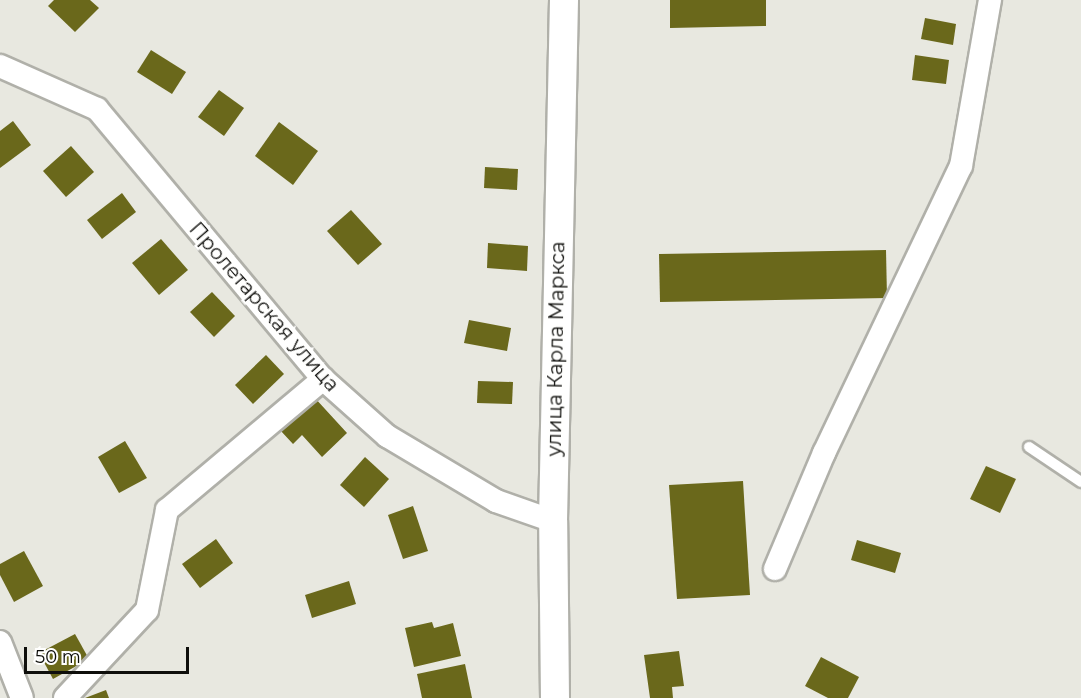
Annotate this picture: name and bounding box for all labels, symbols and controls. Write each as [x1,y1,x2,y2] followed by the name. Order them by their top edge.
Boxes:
[184,217,344,397] street label: Пролетарская улица
[542,241,570,457] street label: улица Карла Маркса
[27,635,192,673] scale bar
[35,646,81,668] text: 50 m

